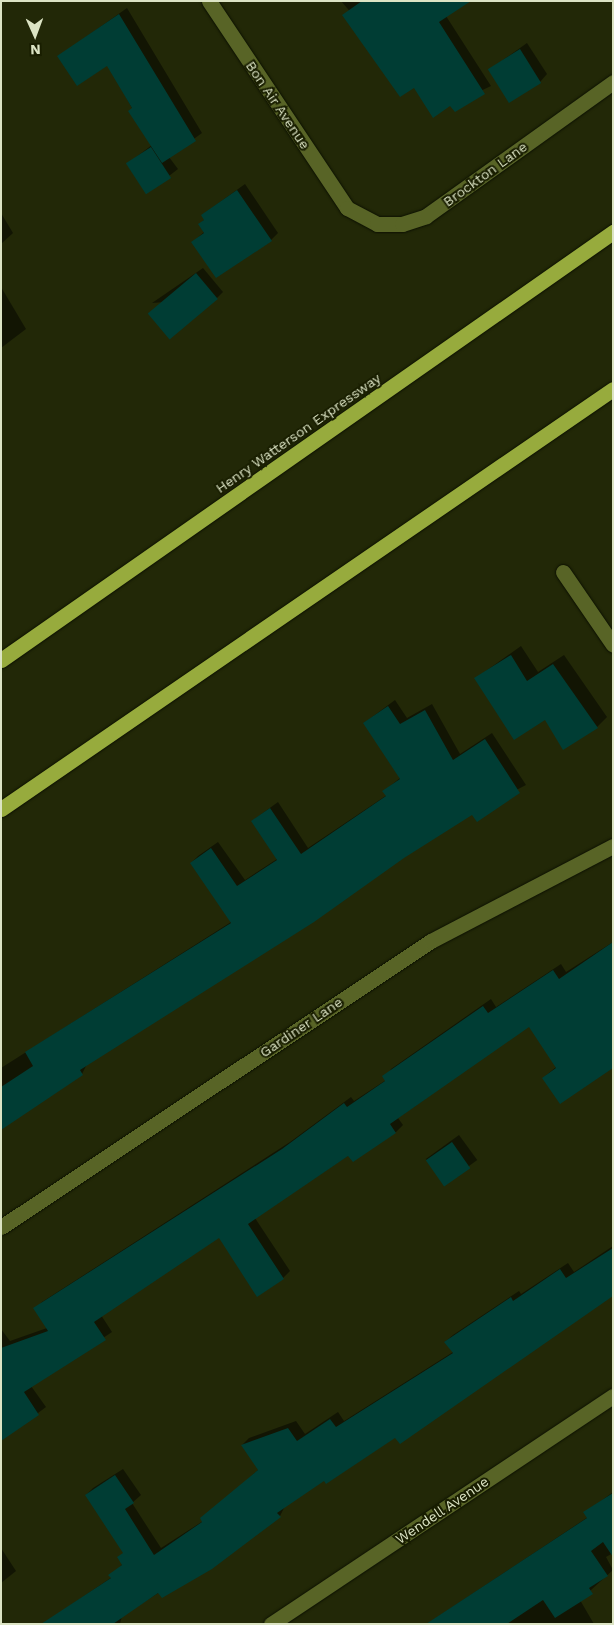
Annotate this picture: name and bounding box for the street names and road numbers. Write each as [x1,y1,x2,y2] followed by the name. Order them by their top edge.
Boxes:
[242,57,314,153] street label: Bon Air Avenue
[440,138,530,210] street label: Brockton Lane
[212,369,384,497] street label: Henry Watterson Expressway
[256,993,346,1061] street label: Gardiner Lane
[392,1472,492,1548] street label: Wendell Avenue

